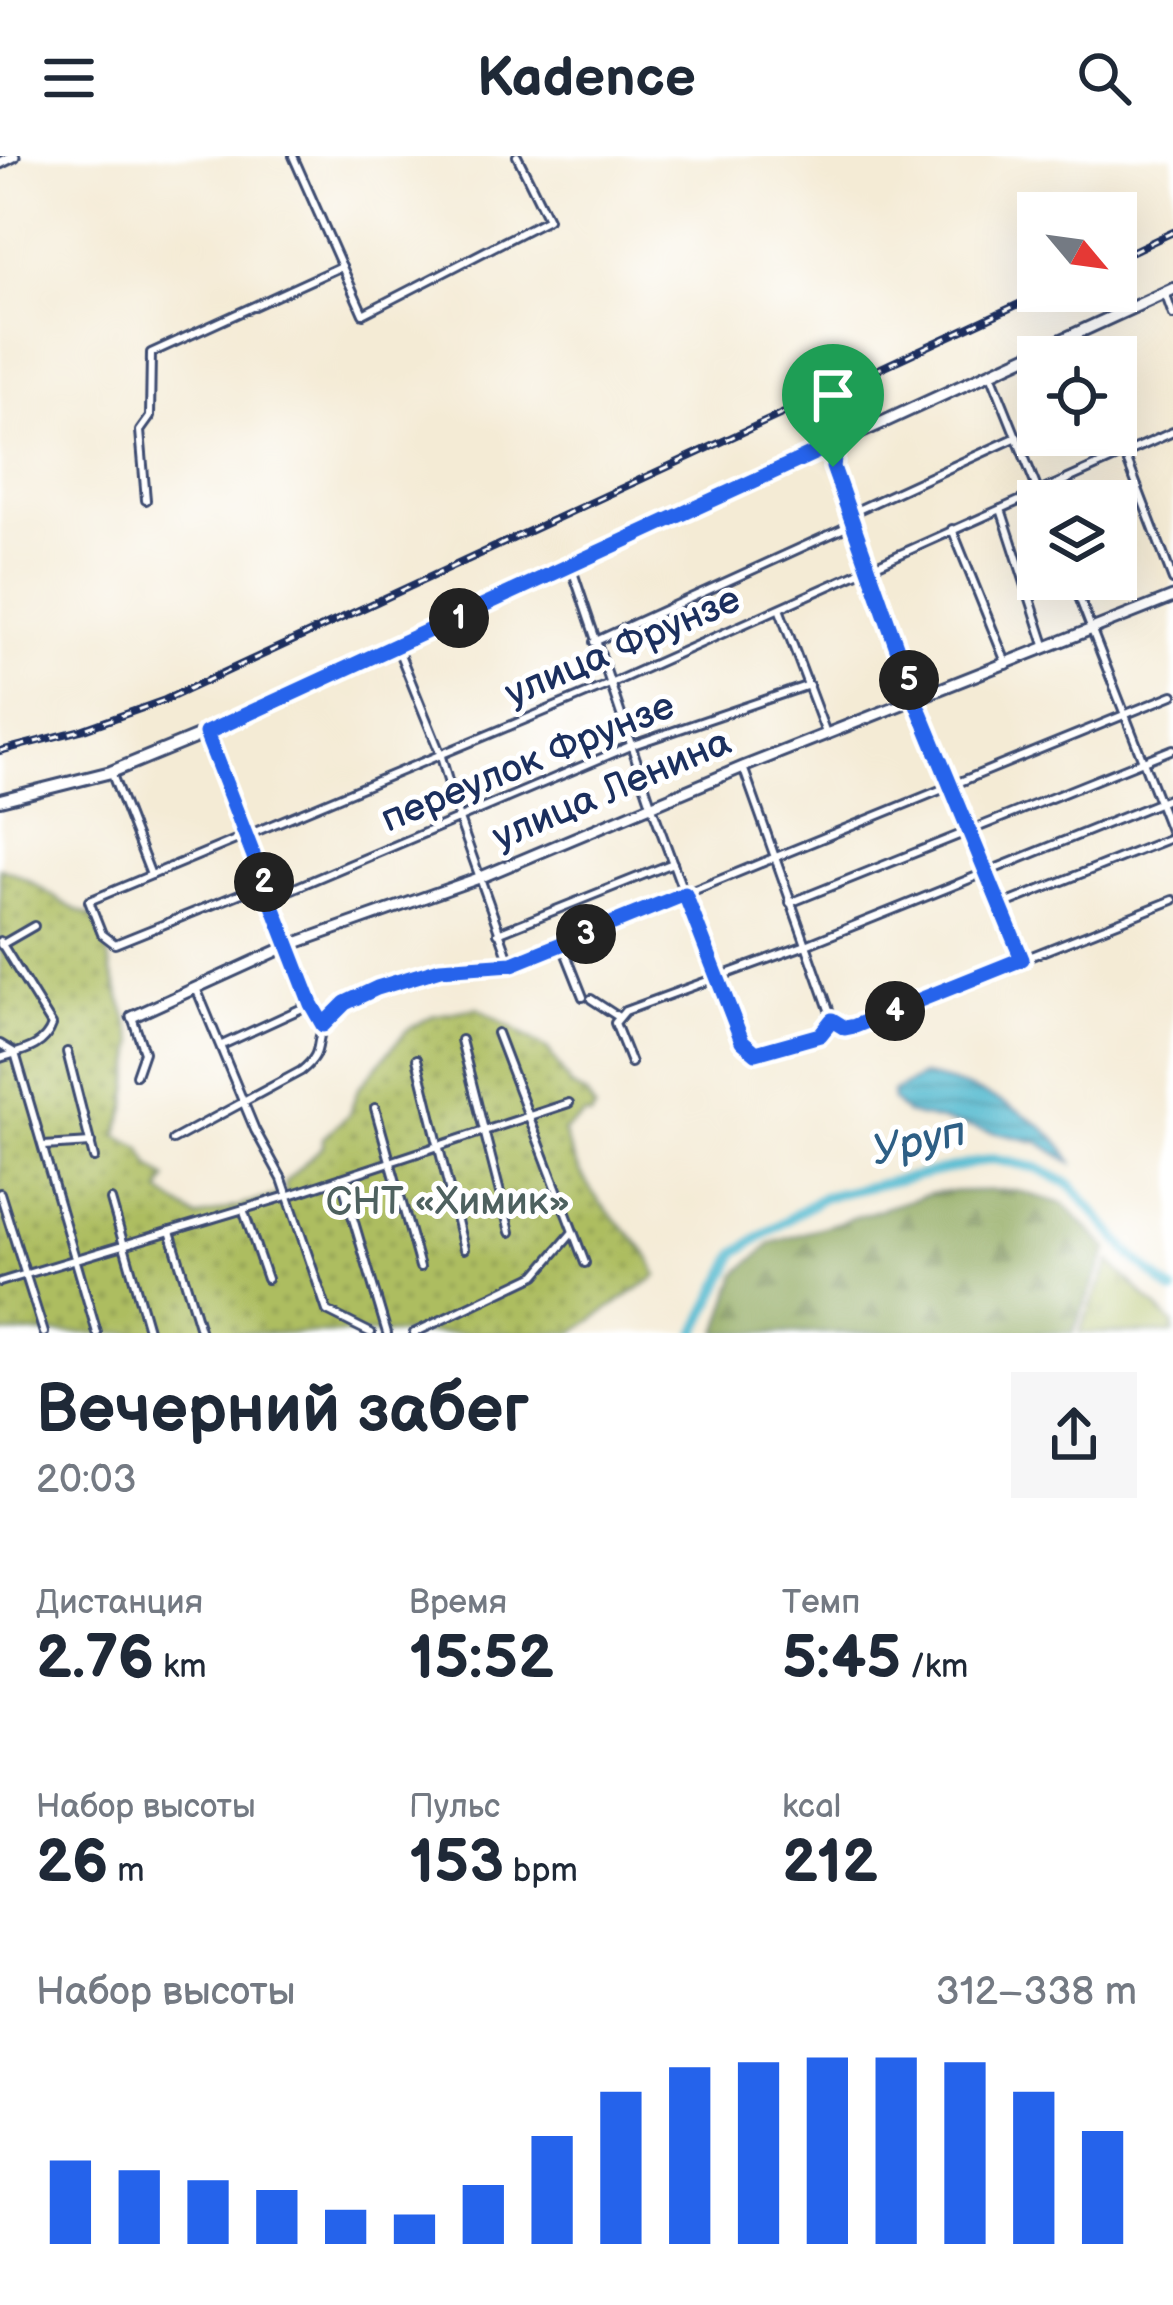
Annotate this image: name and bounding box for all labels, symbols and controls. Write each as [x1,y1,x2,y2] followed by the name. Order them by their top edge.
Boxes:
[36,45,102,111] icon: menu
[1071,45,1137,111] icon: search
[477,46,696,111] text: Kadence
[1017,192,1137,312] north arrow
[1017,192,1137,600] map controls
[1017,336,1137,456] button: locate
[782,344,884,467] pin
[800,362,866,428] icon: arrive
[1017,480,1137,600] button: layers
[498,576,748,718] street label: улица Фрунзе
[429,588,489,648] pin: 1
[452,598,466,638] text: 1
[879,650,939,710] pin: 5
[899,660,919,700] text: 5
[374,683,682,843] street label: переулок Фрунзе
[486,719,738,861] street label: улица Ленина
[234,852,294,912] pin: 2
[254,862,274,902] text: 2
[556,904,616,964] pin: 3
[576,914,596,954] text: 3
[865,981,925,1041] pin: 4
[885,991,905,1031] text: 4
[867,1106,971,1178] water label: Уруп
[326,1179,570,1226] park label: СНТ «Химик»
[36,1372,529,1451] text: Вечерний забег
[1011,1372,1137,1498] button: share
[36,1457,137,1504] text: 20:03
[36,1583,203,1623] text: Дистанция
[409,1583,507,1623] text: Время
[782,1583,860,1623] text: Темп
[36,1623,154,1695] text: 2.76
[409,1623,554,1695] text: 15:52
[782,1623,901,1695] text: 5:45
[154,1647,207,1687] text: km
[901,1647,968,1687] text: /km
[36,1787,256,1827] text: Набор высоты
[409,1787,500,1827] text: Пульс
[782,1787,841,1827] text: kcal
[36,1827,108,1899] text: 26
[409,1827,504,1899] text: 153
[782,1827,878,1899] text: 212
[108,1851,145,1891] text: m
[504,1851,578,1891] text: bpm
[36,1969,296,2016] text: Набор высоты
[936,1969,1137,2016] text: 312–338 m

